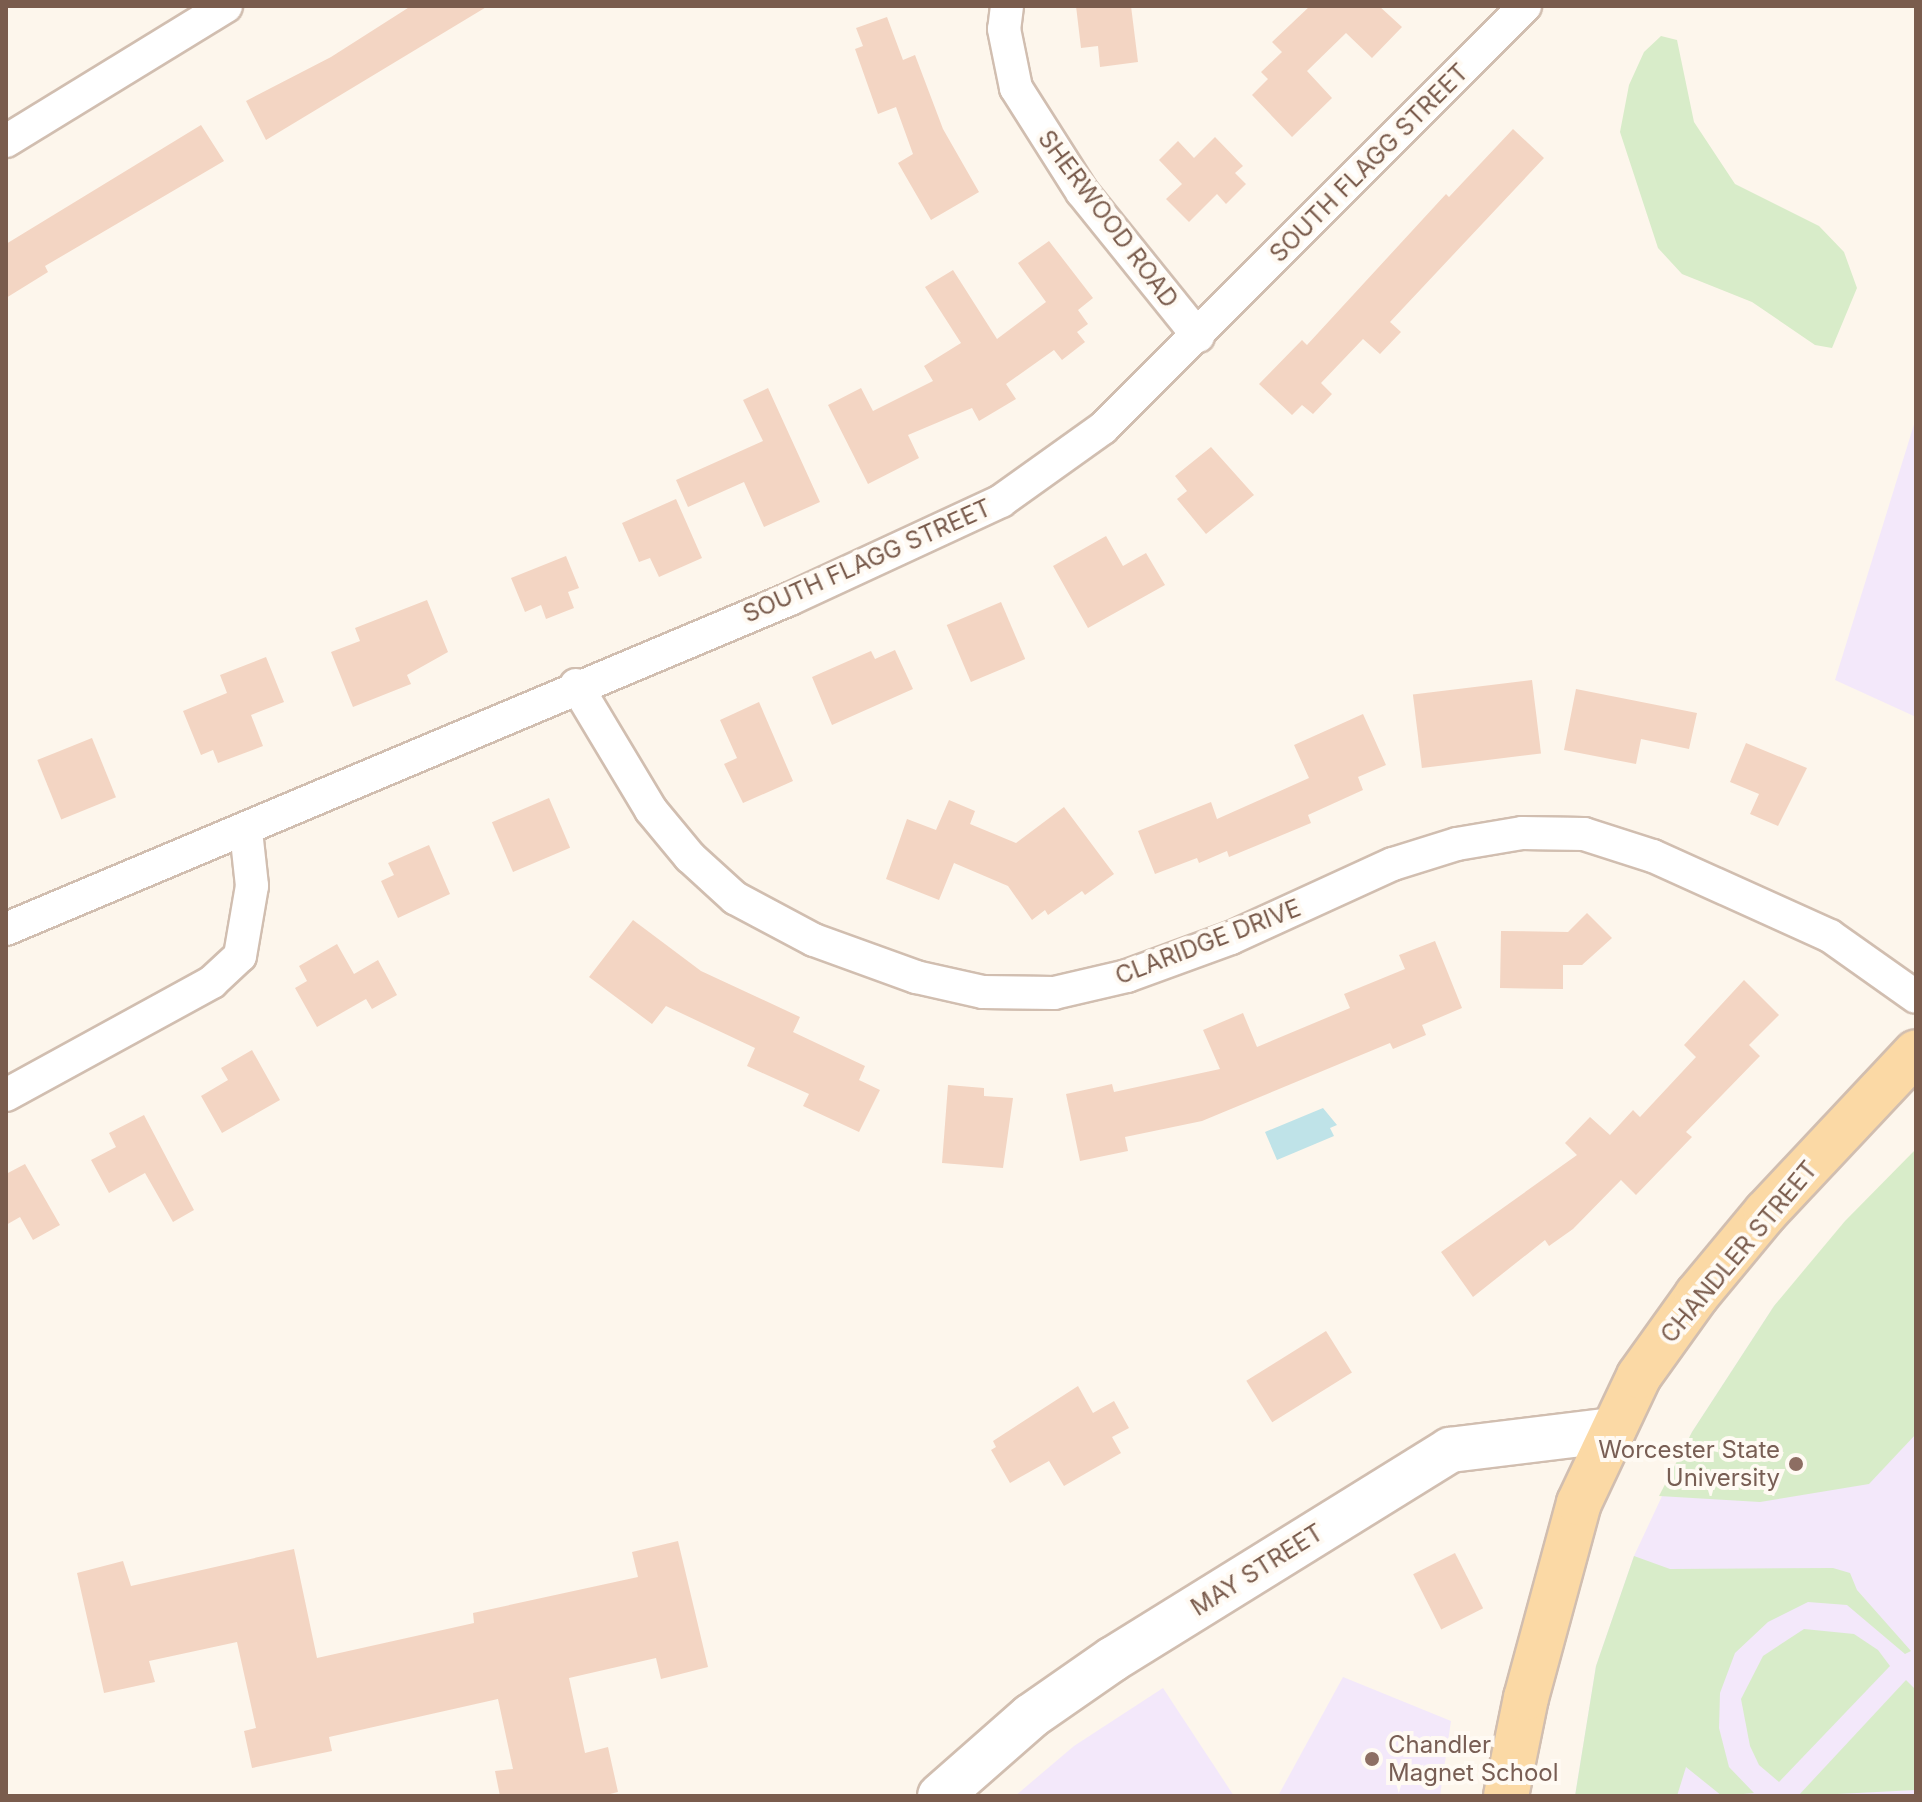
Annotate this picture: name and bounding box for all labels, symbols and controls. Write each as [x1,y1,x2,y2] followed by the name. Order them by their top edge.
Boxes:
[1264,58,1474,268] street label: SOUTH FLAGG STREET
[1032,125,1184,313] street label: SHERWOOD ROAD
[739,493,995,629] street label: SOUTH FLAGG STREET
[1111,893,1305,991] street label: CLARIDGE DRIVE
[1655,1155,1823,1349] street label: CHANDLER STREET
[1598,1436,1780,1492] place label: Worcester State University
[1787,1455,1805,1473] marker: Worcester State University
[1186,1518,1328,1622] street label: MAY STREET
[1388,1731,1559,1787] place label: Chandler Magnet School
[1363,1750,1381,1768] marker: Chandler Magnet School

